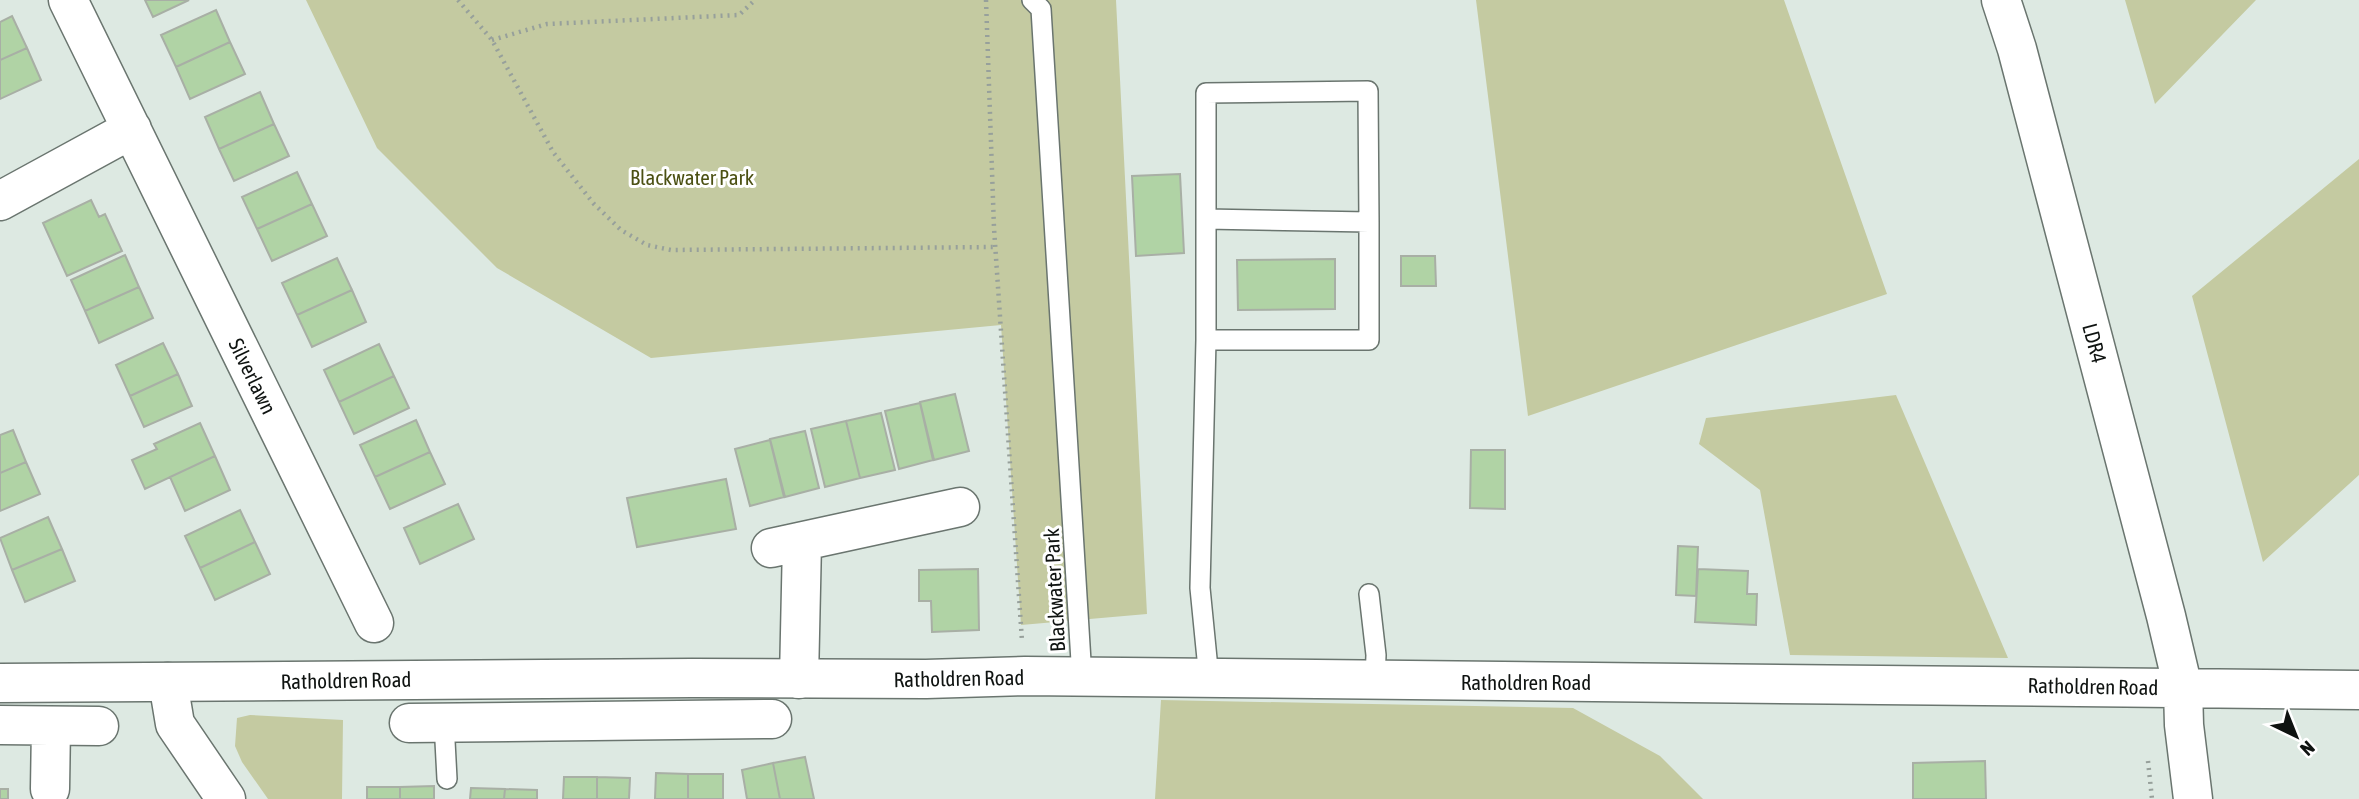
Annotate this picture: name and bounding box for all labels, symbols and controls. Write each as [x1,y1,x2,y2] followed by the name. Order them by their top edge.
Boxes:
[630,165,754,189] park label: Blackwater Park
[2078,320,2112,366] street label: LDR4
[224,334,282,418] street label: Silverlawn
[1039,528,1069,652] street label: Blackwater Park
[894,665,1024,691] street label: Ratholdren Road
[281,667,411,693] street label: Ratholdren Road
[1461,670,1591,694] street label: Ratholdren Road
[2028,673,2158,699] street label: Ratholdren Road
[2261,701,2331,771] north arrow
[2296,737,2319,760] text: N

